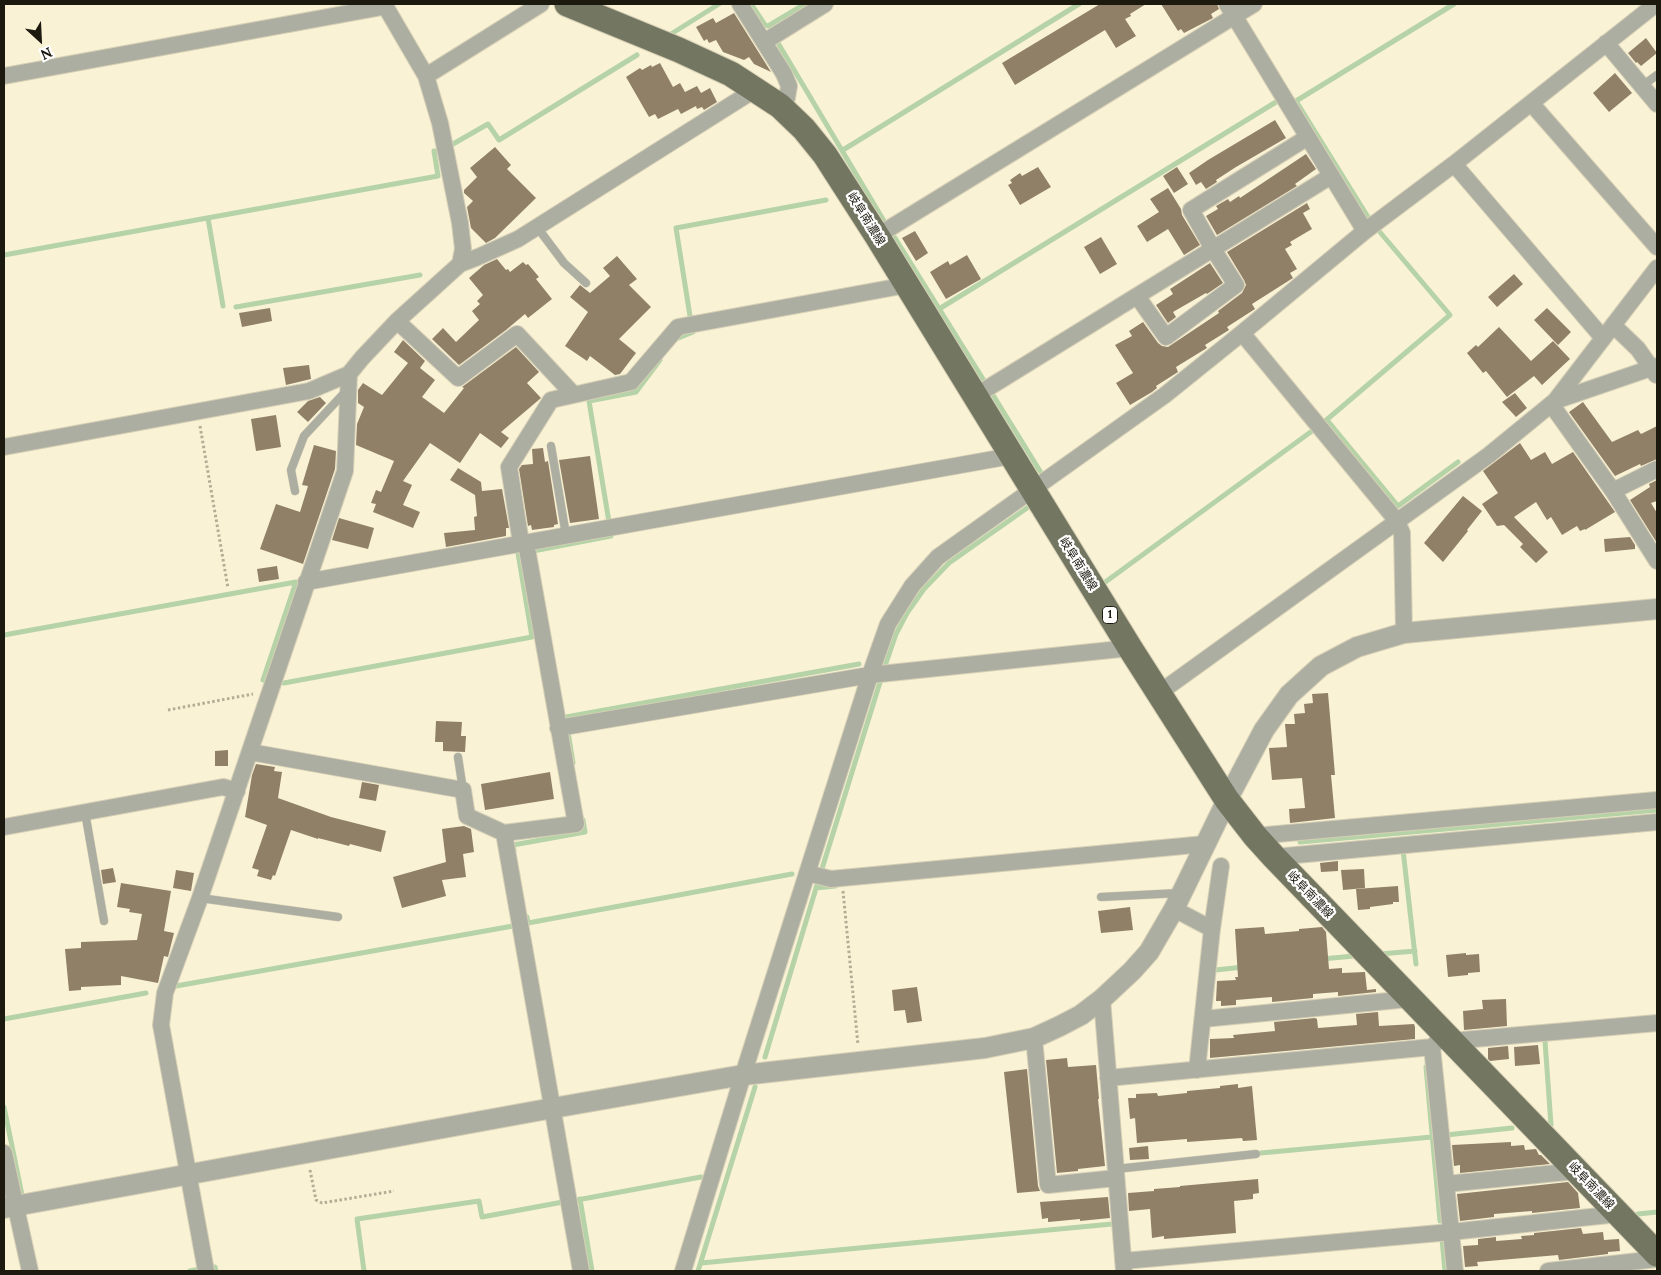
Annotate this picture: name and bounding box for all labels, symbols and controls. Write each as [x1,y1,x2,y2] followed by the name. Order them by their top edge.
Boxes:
[15,15,65,65] north arrow
[38,43,55,64] text: N
[844,190,888,248] street label: 岐阜南濃線
[1056,535,1100,593] street label: 岐阜南濃線
[1102,606,1118,624] road number: 1
[1284,868,1336,922] street label: 岐阜南濃線
[1565,1159,1617,1213] street label: 岐阜南濃線

